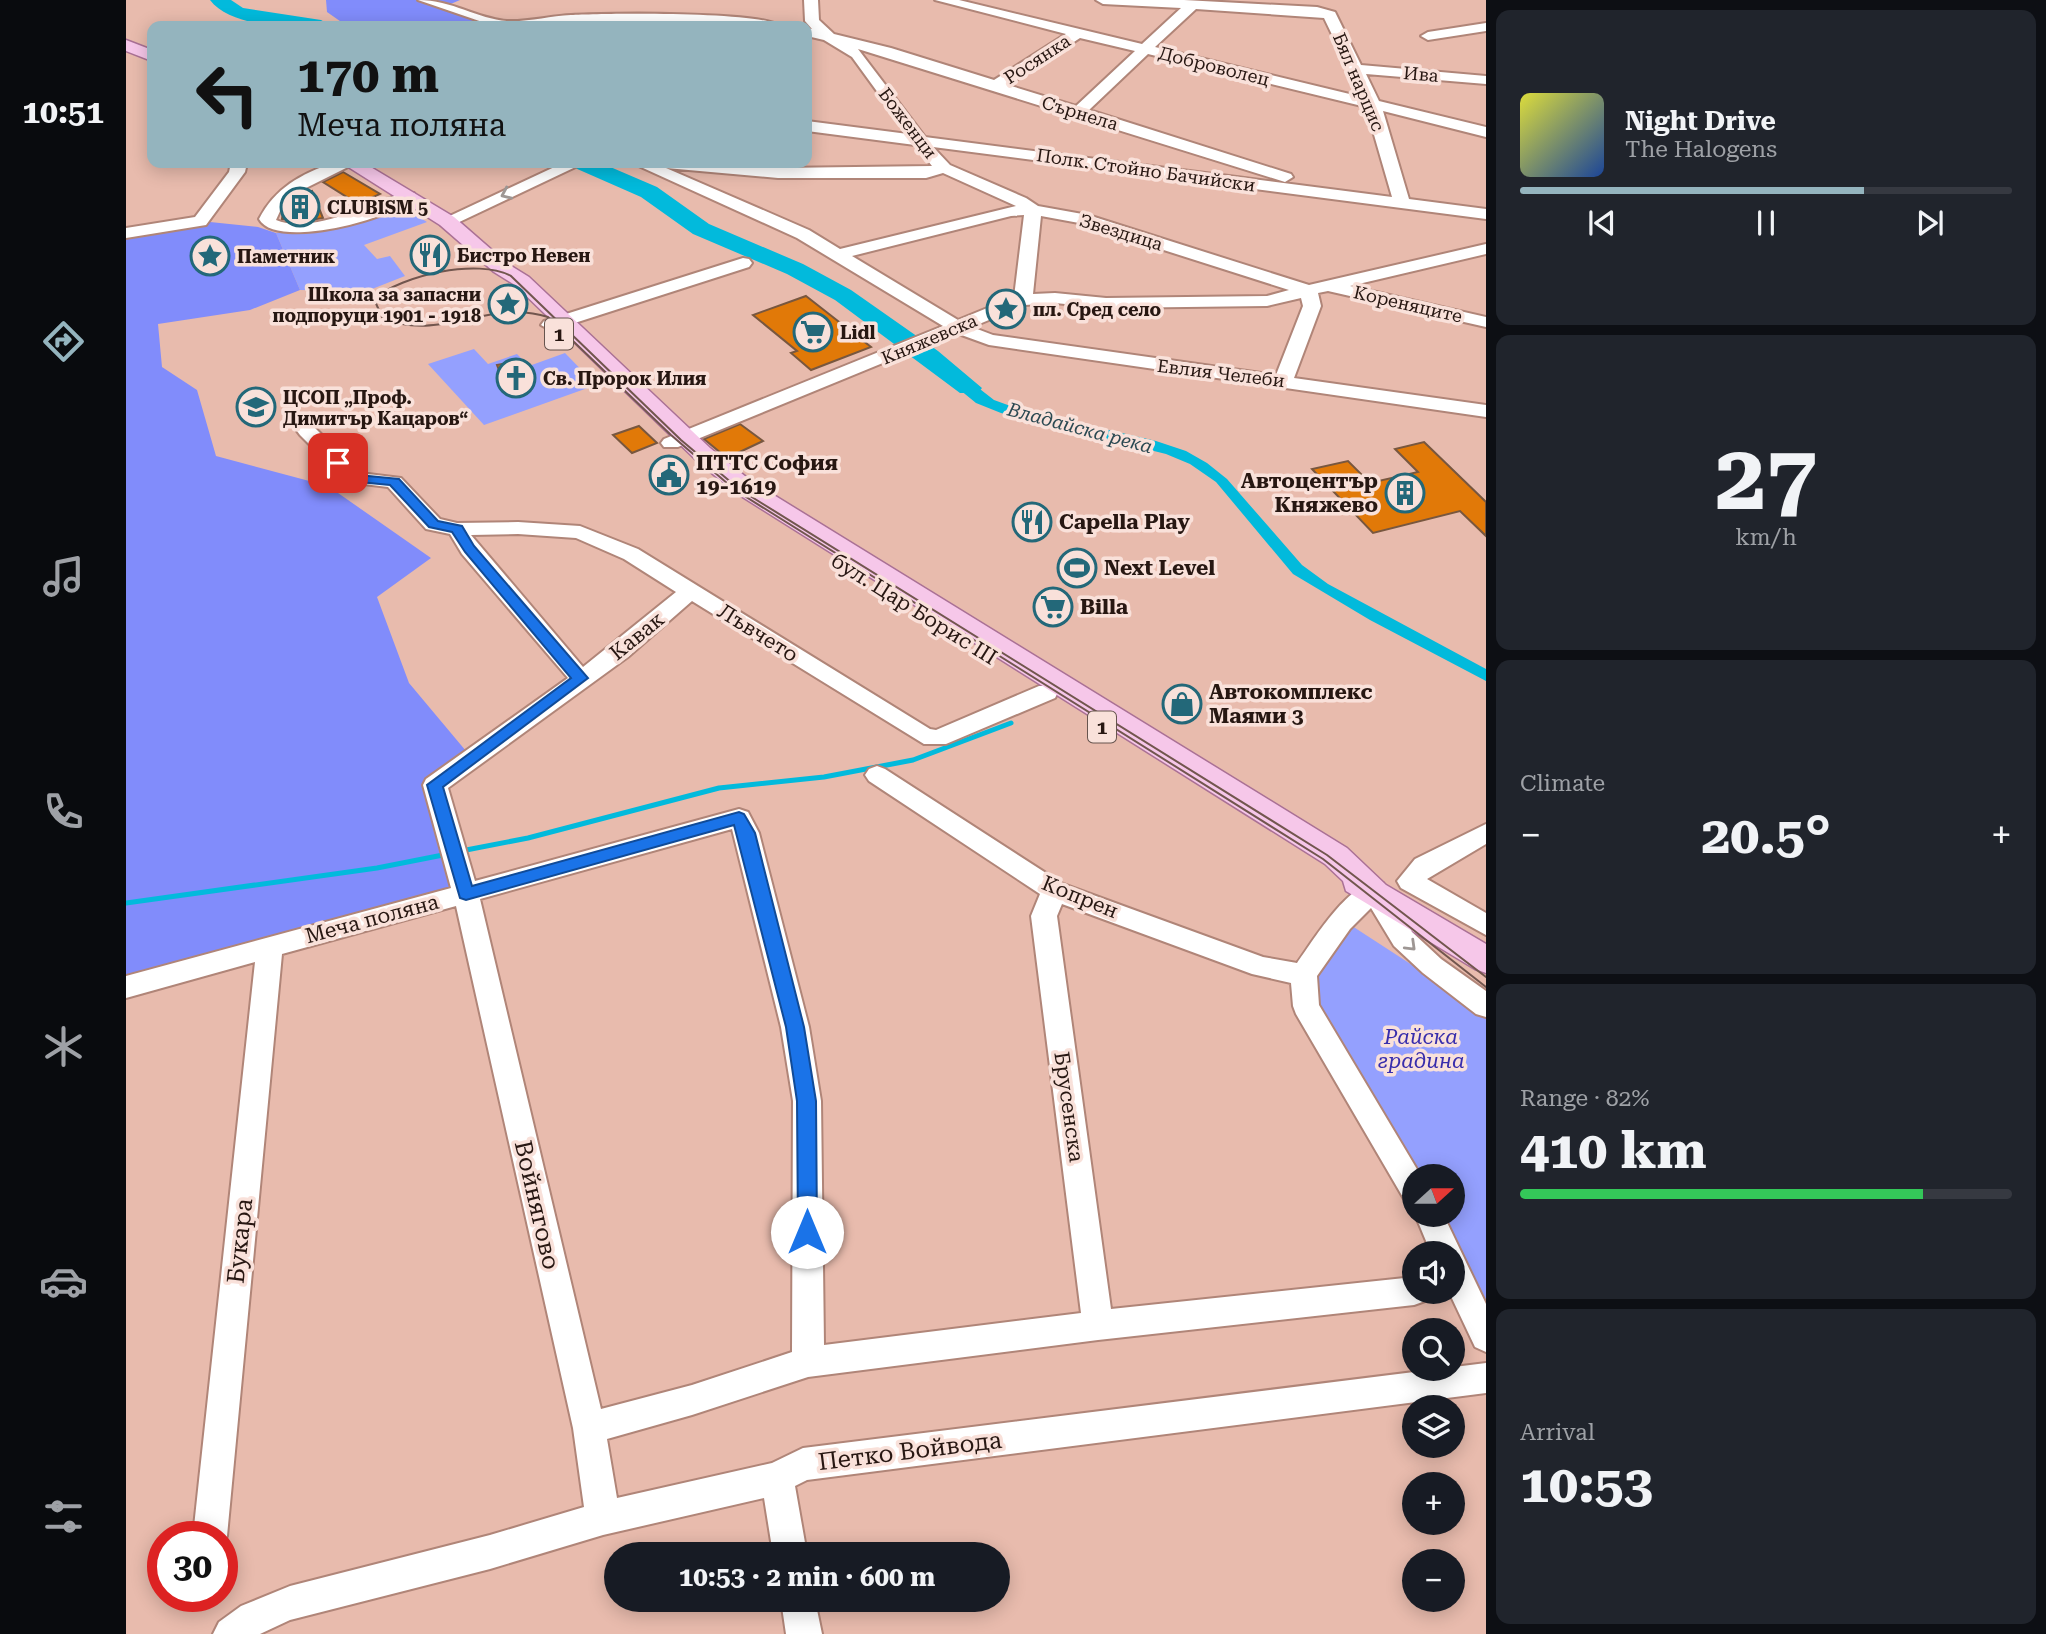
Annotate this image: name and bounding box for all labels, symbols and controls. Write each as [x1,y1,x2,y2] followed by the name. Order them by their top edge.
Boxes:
[1000,30,1074,88] street label: Росянка
[1329,30,1389,134] street label: Бял нарцис
[1156,42,1272,90] street label: Доброволец
[297,47,439,104] text: 170 m
[182,49,273,140] icon: left
[1403,62,1440,86] street label: Ива
[875,83,941,163] street label: Боженци
[1039,91,1121,135] street label: Сърнела
[22,93,104,131] text: 10:51
[297,106,506,144] text: Меча поляна
[1625,106,1776,136] text: Night Drive
[1625,136,1777,163] text: The Halogens
[1035,144,1257,196] street label: Полк. Стойно Бачийски
[279,186,321,228] building icon: CLUBISM 5
[501,186,514,200] one-way arrow
[327,197,428,218] place label: CLUBISM 5
[1583,204,1621,242] icon: previous
[1747,204,1785,242] icon: pause
[1911,204,1949,242] icon: next
[1077,209,1166,255] street label: Звездица
[409,234,451,276] restaurant icon: Бистро Невен
[189,235,231,277] place icon: Паметник
[457,245,590,266] place label: Бистро Невен
[237,246,336,267] place label: Паметник
[1352,281,1465,327] street label: Кореняците
[487,283,529,325] place icon: Школа за запасни подпоруци 1901 - 1918
[272,284,481,326] place label: Школа за запасни подпоруци 1901 - 1918
[985,288,1027,330] place icon: пл. Сред село
[1033,299,1162,320] place label: пл. Сред село
[878,309,980,369] street label: Княжевска
[792,311,834,353] supermarket icon: Lidl
[39,317,88,366] icon: directions
[545,318,573,350] road number: 1
[840,322,875,343] place label: Lidl
[1156,355,1286,391] street label: Евлия Челеби
[495,357,537,399] church icon: Св. Пророк Илия
[543,368,706,389] place label: Св. Пророк Илия
[235,386,277,428] school or university icon: ЦСОП „Проф. Димитър Кацаров“
[283,387,468,429] place label: ЦСОП „Проф. Димитър Кацаров“
[1004,397,1155,458] water label: Владайска река
[1715,425,1817,531] text: 27
[308,433,368,493] pin
[319,444,357,482] icon: arrive
[696,451,838,499] place label: ПТТС София 19-1619
[648,454,690,496] public building icon: ПТТС София 19-1619
[1241,469,1378,517] place label: Автоцентър Княжево
[1384,472,1426,514] building icon: Автоцентър Княжево
[1011,501,1053,543] restaurant icon: Capella Play
[1059,510,1190,534] place label: Capella Play
[1735,524,1797,551] text: km/h
[1056,547,1098,589] sports icon: Next Level
[827,548,1001,670] street label: бул. Цар Борис III
[39,552,88,601] icon: music
[1104,556,1215,580] place label: Next Level
[1032,586,1074,628] supermarket icon: Billa
[1080,595,1129,619] place label: Billa
[713,599,803,667] street label: Лъвчето
[605,607,669,665] street label: Кавак
[1209,680,1373,728] place label: Автокомплекс Маями 3
[1161,683,1203,725] shop icon: Автокомплекс Маями 3
[1088,712,1116,742] road number: 1
[1520,770,1605,797] text: Climate
[39,787,88,836] icon: phone
[1701,805,1831,866] text: 20.5°
[1520,813,1541,857] text: −
[1991,813,2012,857] text: +
[1038,871,1122,923] street label: Копрен
[303,889,442,948] street label: Меча поляна
[1403,938,1416,951] one-way arrow
[39,1022,88,1071] icon: climate
[1377,1025,1465,1073] park label: Райска градина
[1049,1050,1089,1164] street label: Брусенска
[1520,1085,1649,1112] text: Range · 82%
[1520,1120,1707,1181] text: 410 km
[509,1138,565,1272] street label: Войнягово
[1402,1164,1465,1227] north arrow
[1402,1164,1465,1612] map controls
[770,1195,844,1269] position arrow
[222,1197,258,1285] street label: Букара
[1402,1241,1465,1304] button: sound
[39,1257,88,1306] icon: car
[1402,1318,1465,1381] button: search
[1402,1395,1465,1458] button: layers
[1520,1419,1595,1446] text: Arrival
[817,1426,1003,1476] street label: Петко Войвода
[1520,1454,1653,1515] text: 10:53
[1402,1472,1465,1535] button: +
[39,1492,88,1541] icon: filters
[147,1521,238,1612] speed limit sign: 30
[1402,1549,1465,1612] button: −
[679,1562,935,1592] text: 10:53 · 2 min · 600 m

